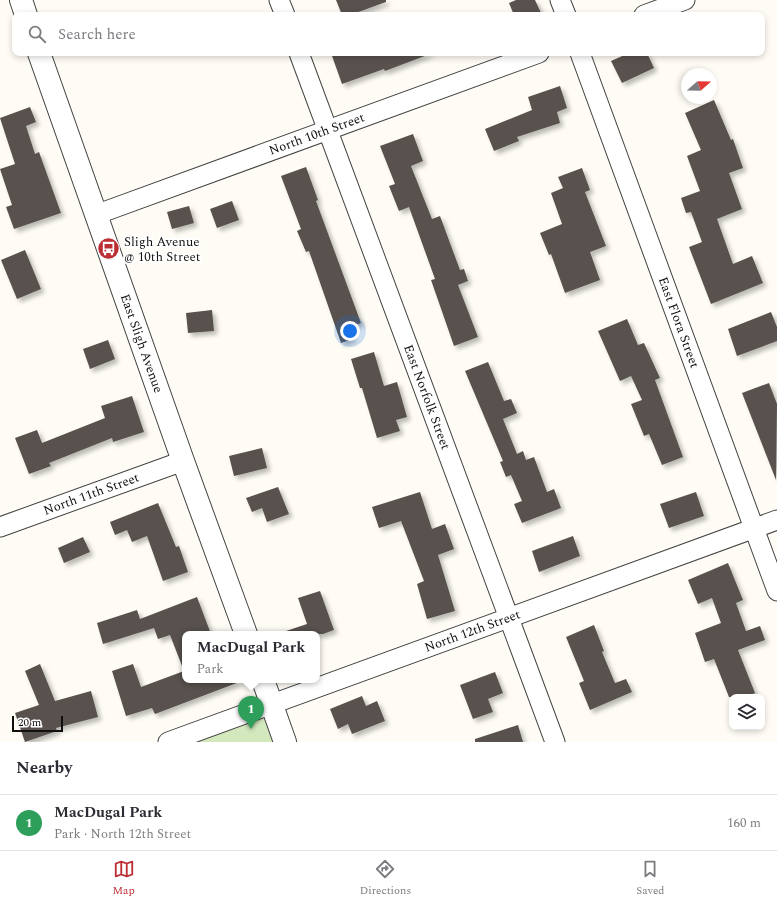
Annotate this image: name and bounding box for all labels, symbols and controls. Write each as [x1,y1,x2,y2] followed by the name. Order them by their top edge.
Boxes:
[12,12,765,56] search box
[26,23,48,45] icon: search
[58,23,136,46] text: Search here
[681,68,717,104] north arrow
[266,107,368,161] street label: North 10th Street
[124,232,201,267] place label: Sligh Avenue @ 10th Street
[95,236,121,262] bus stop icon: Sligh Avenue @ 10th Street
[653,274,705,371] street label: East Flora Street
[115,291,168,396] street label: East Sligh Avenue
[340,321,360,341] your location
[398,342,456,453] street label: East Norfolk Street
[41,467,142,521] street label: North 11th Street
[422,604,523,658] street label: North 12th Street
[182,631,320,683] popup
[197,636,305,659] text: MacDugal Park
[197,659,224,679] text: Park
[729,694,765,730] map controls
[729,694,765,730] button: layers
[238,696,264,729] pin: 1
[12,714,63,733] scale bar
[18,714,41,731] text: 20 m
[16,755,72,781] text: Nearby
[54,801,162,824] text: MacDugal Park
[25,813,33,833] text: 1
[727,813,761,833] text: 160 m
[54,824,191,844] text: Park · North 12th Street
[113,858,135,899] tab: Map
[360,858,411,899] tab: Directions
[636,858,664,899] tab: Saved

